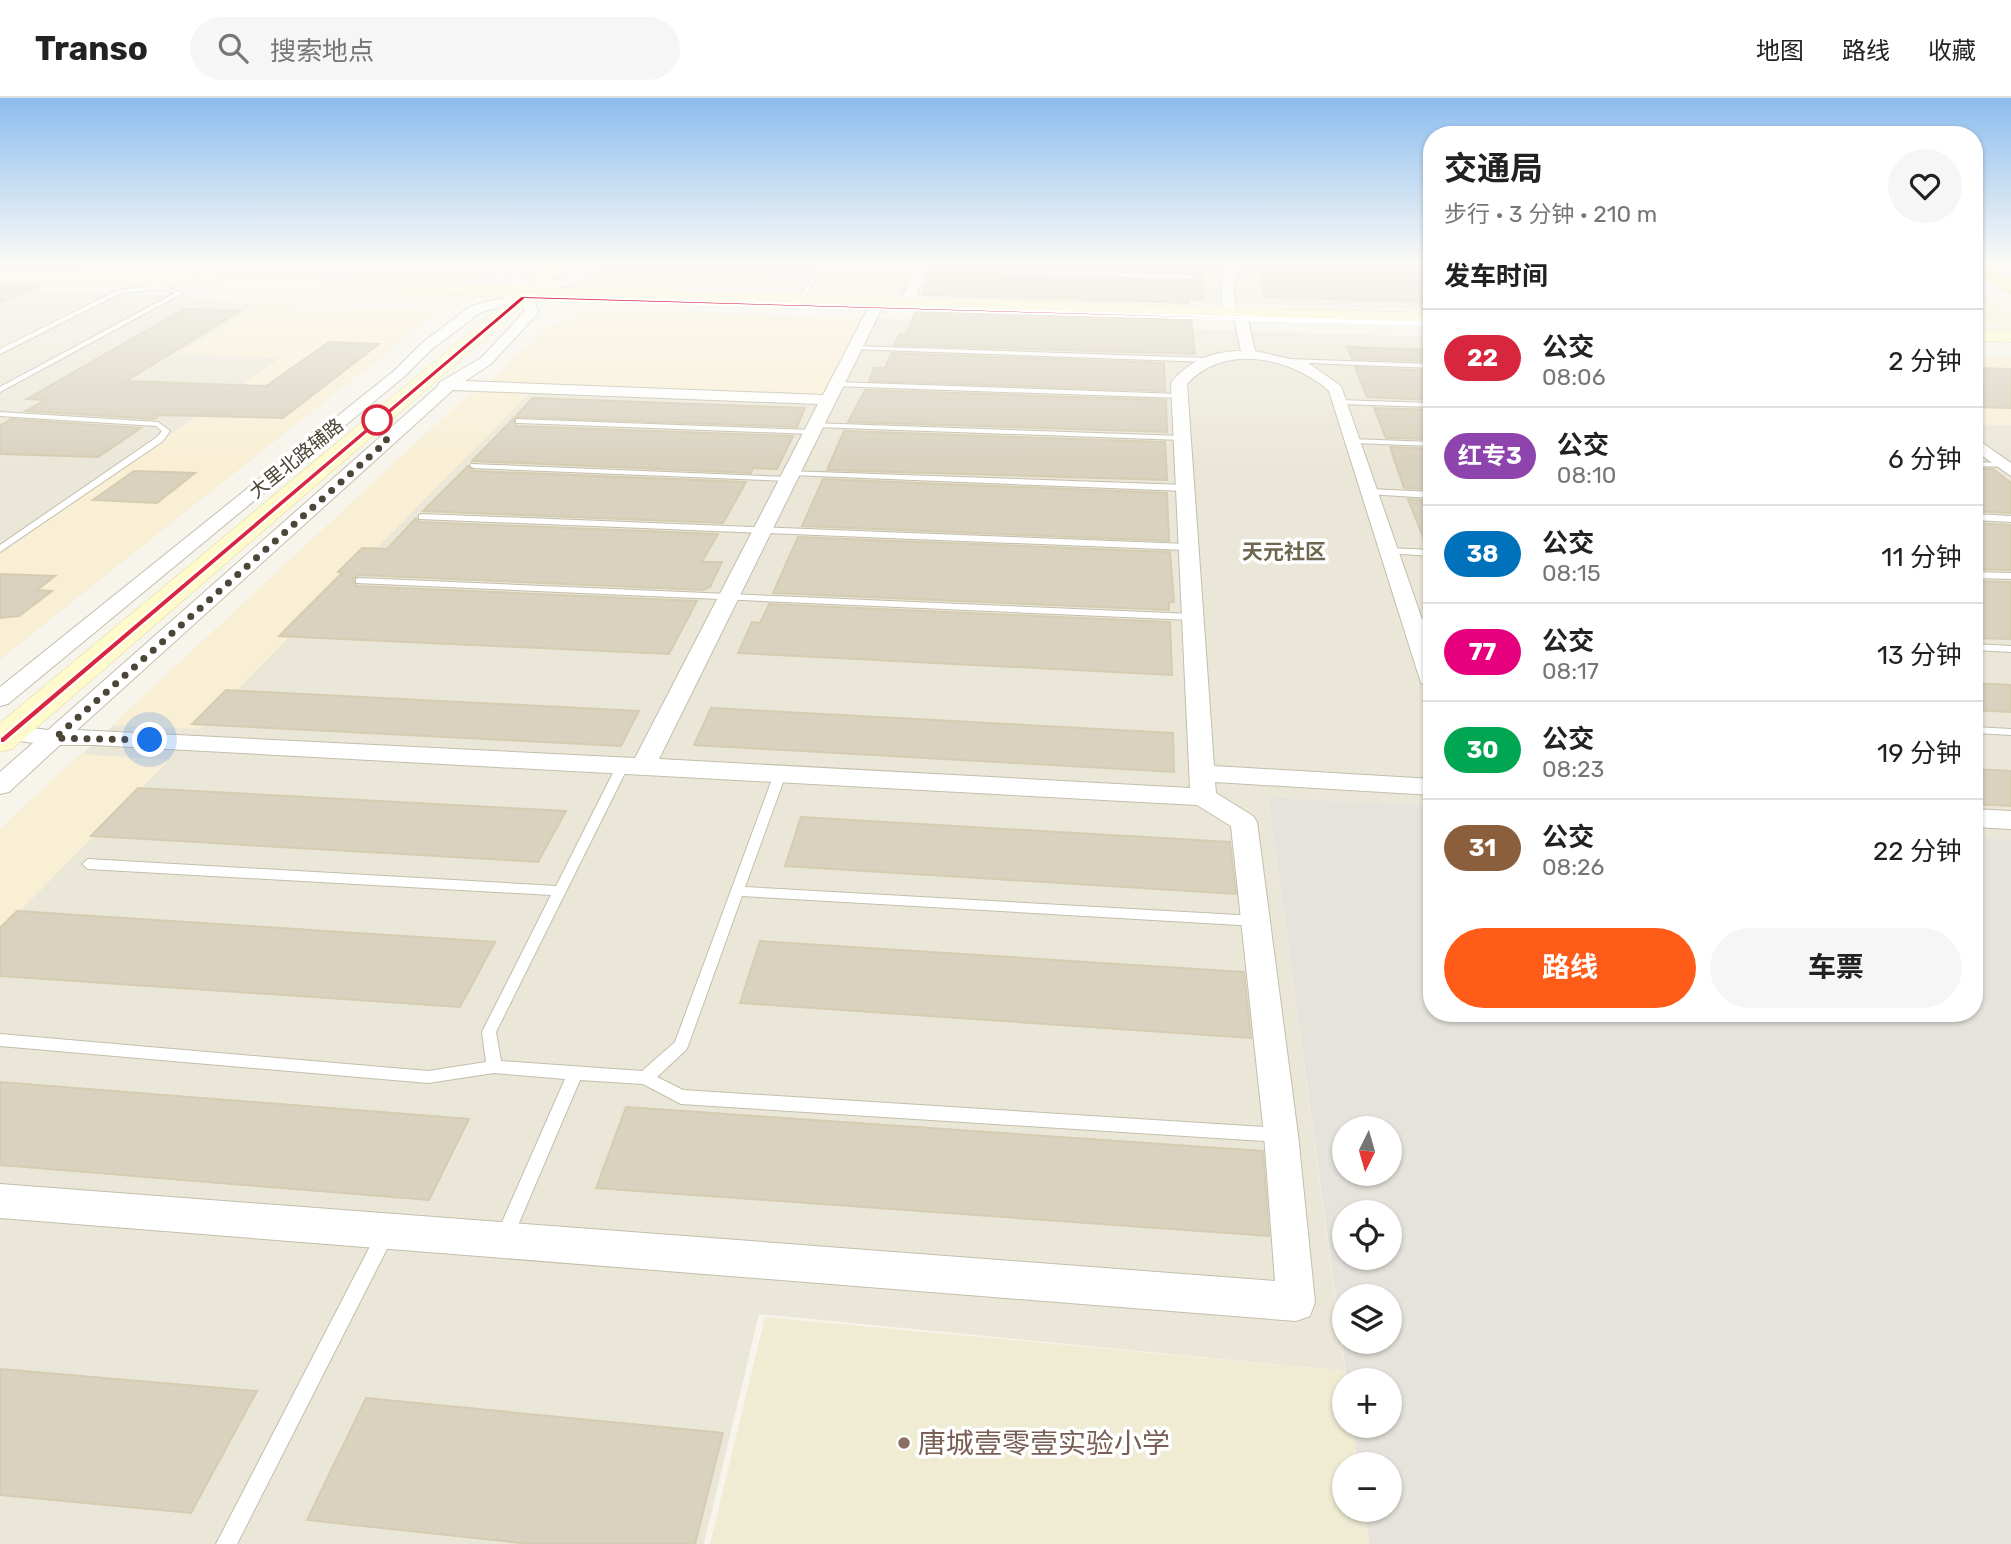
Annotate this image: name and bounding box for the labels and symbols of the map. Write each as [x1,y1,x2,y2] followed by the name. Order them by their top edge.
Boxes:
[362,405,392,435] unlabelled marker
[245,414,348,503] street label: 大里北路辅路
[1242,539,1326,564] district label: 天元社区
[132,722,167,757] your location
[1332,1116,1402,1186] north arrow
[918,1427,1170,1460] place label: 唐城壹零壹实验小学
[896,1435,912,1451] marker: 唐城壹零壹实验小学

